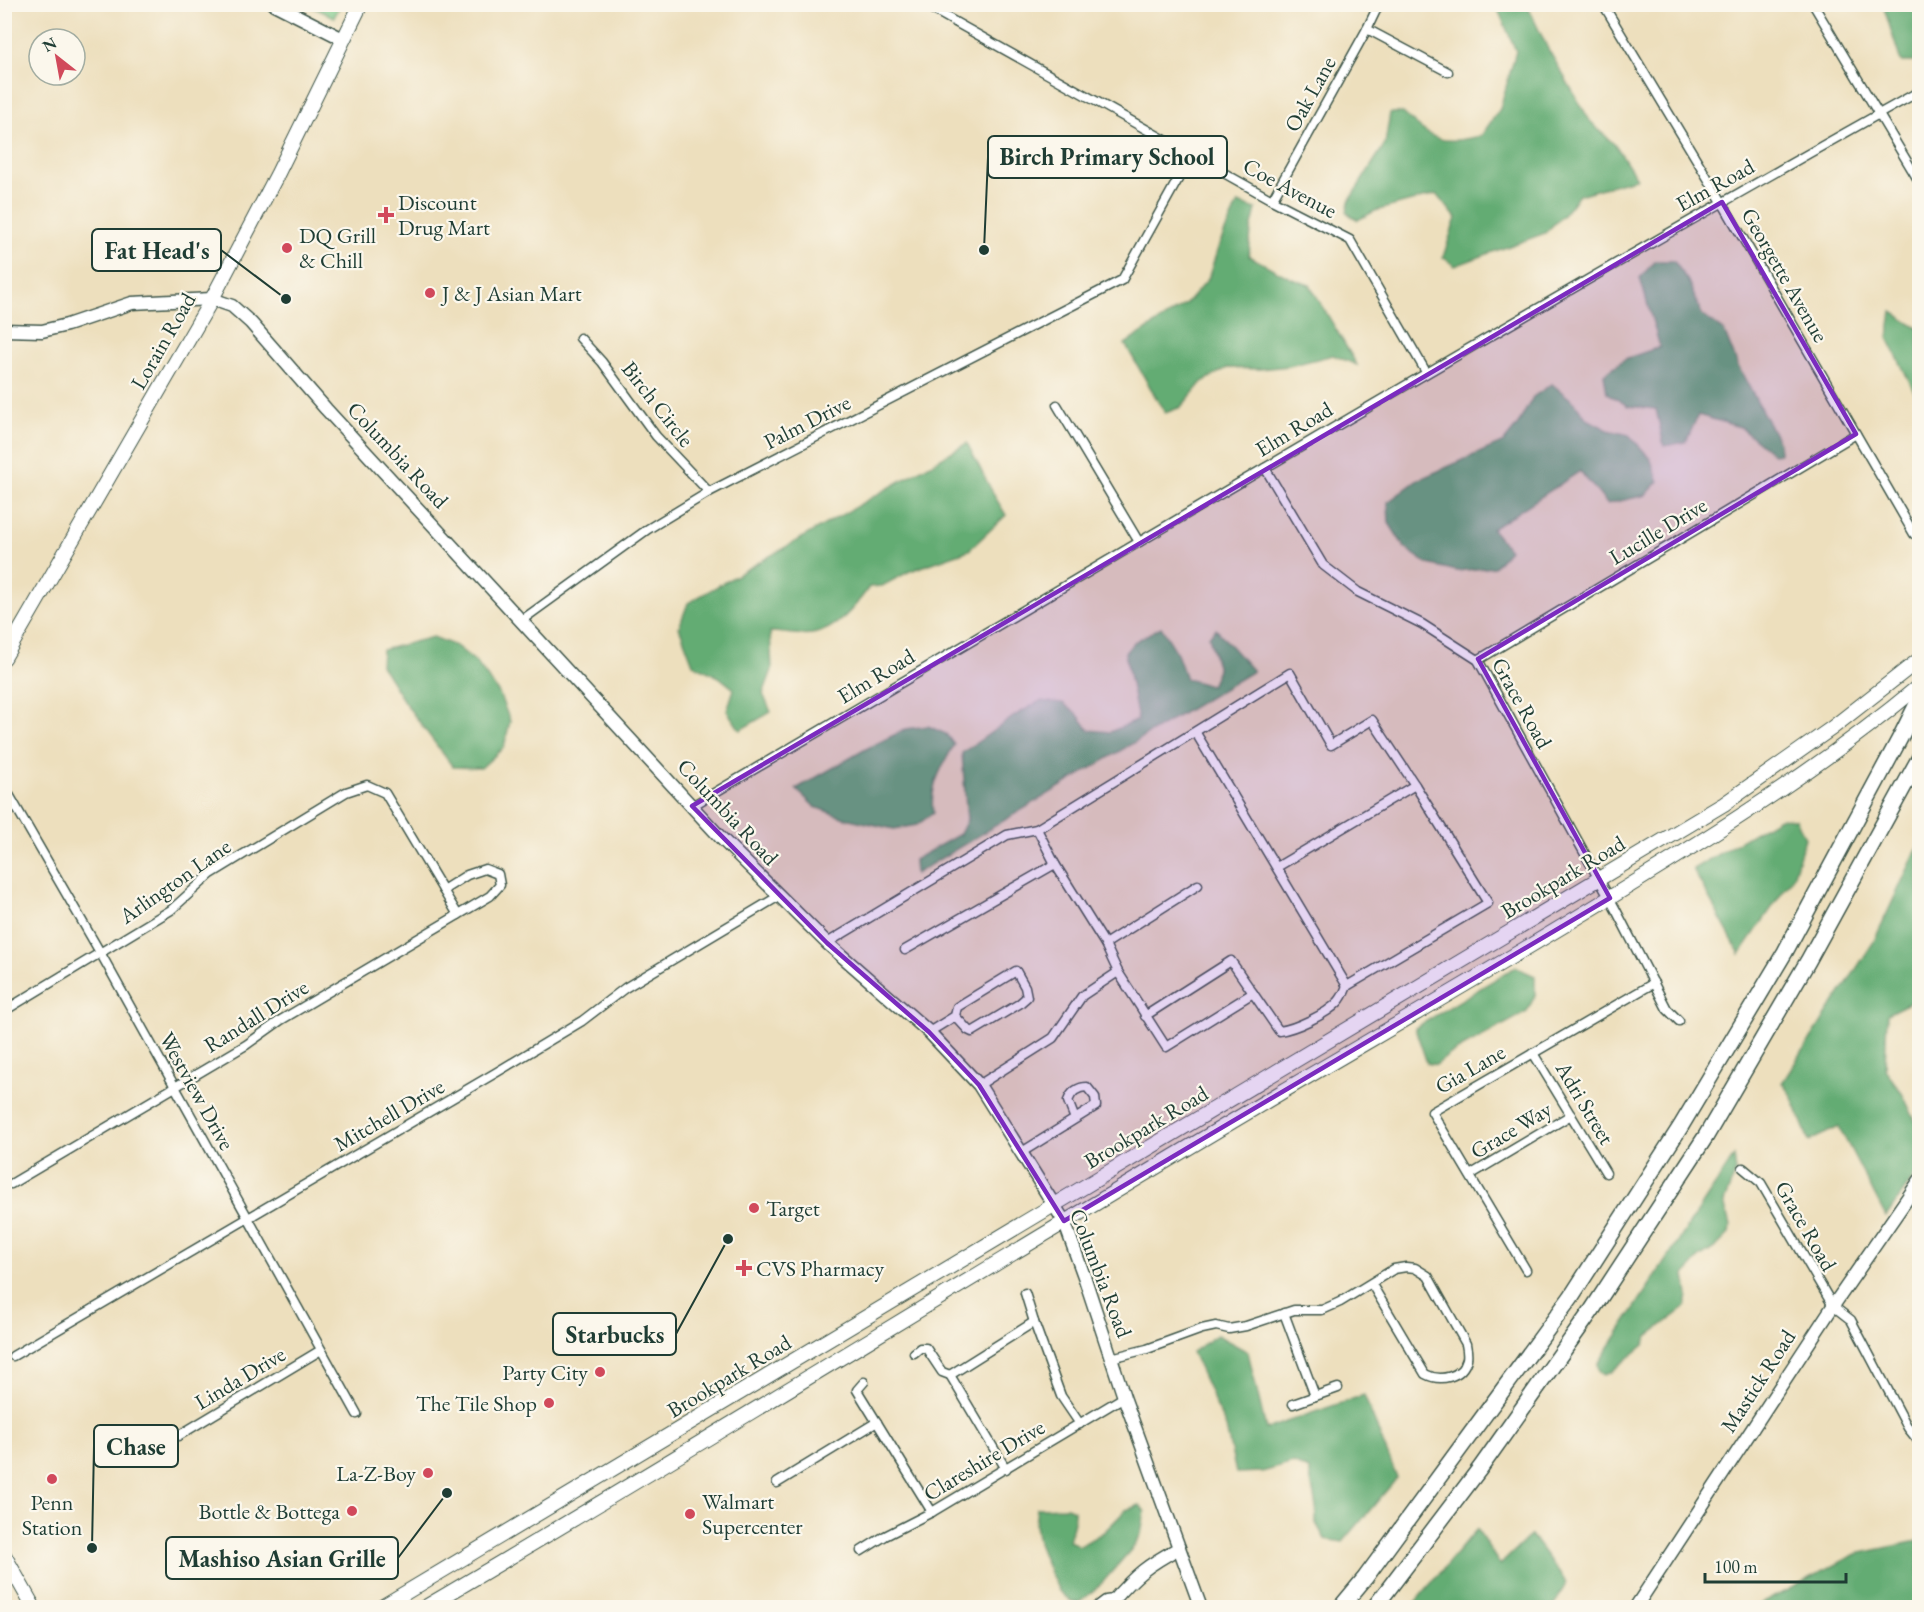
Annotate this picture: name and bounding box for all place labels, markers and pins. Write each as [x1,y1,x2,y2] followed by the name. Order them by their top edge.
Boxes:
[988,136,1227,178] callout: Birch Primary School
[398,188,490,242] place label: Discount Drug Mart
[379,208,393,222] marker: Discount Drug Mart
[299,221,376,275] place label: DQ Grill & Chill
[92,229,221,271] callout: Fat Head's
[280,241,294,255] marker: DQ Grill & Chill
[440,279,582,308] place label: J & J Asian Mart
[423,286,437,300] marker: J & J Asian Mart
[766,1194,820,1223] place label: Target
[747,1201,761,1215] marker: Target
[756,1254,884,1283] place label: CVS Pharmacy
[737,1261,751,1275] marker: CVS Pharmacy
[553,1313,676,1355] callout: Starbucks
[502,1358,588,1387] place label: Party City
[593,1365,607,1379] marker: Party City
[416,1389,537,1418] place label: The Tile Shop
[542,1396,556,1410] marker: The Tile Shop
[94,1425,178,1467] callout: Chase
[336,1459,416,1488] place label: La-Z-Boy
[421,1466,435,1480] marker: La-Z-Boy
[45,1472,59,1486] marker: Penn Station
[702,1487,803,1541] place label: Walmart Supercenter
[22,1488,83,1542] place label: Penn Station
[199,1497,340,1526] place label: Bottle & Bottega
[345,1504,359,1518] marker: Bottle & Bottega
[683,1507,697,1521] marker: Walmart Supercenter
[166,1537,398,1579] callout: Mashiso Asian Grille

